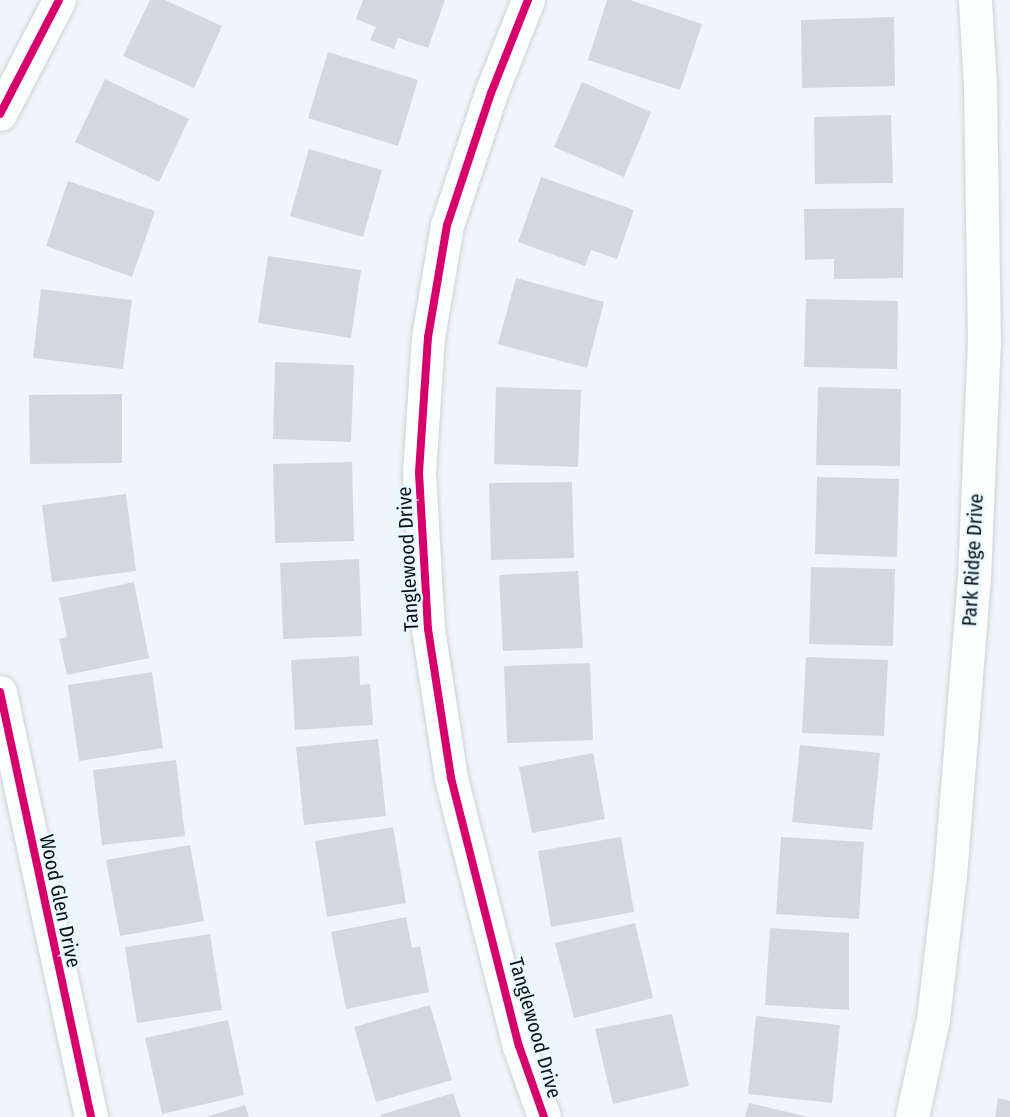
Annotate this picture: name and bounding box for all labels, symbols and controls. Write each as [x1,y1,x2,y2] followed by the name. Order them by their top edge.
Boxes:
[392,486,424,632] street label: Tanglewood Drive
[958,493,988,627] street label: Park Ridge Drive
[34,832,86,970] street label: Wood Glen Drive
[503,955,567,1101] street label: Tanglewood Drive

